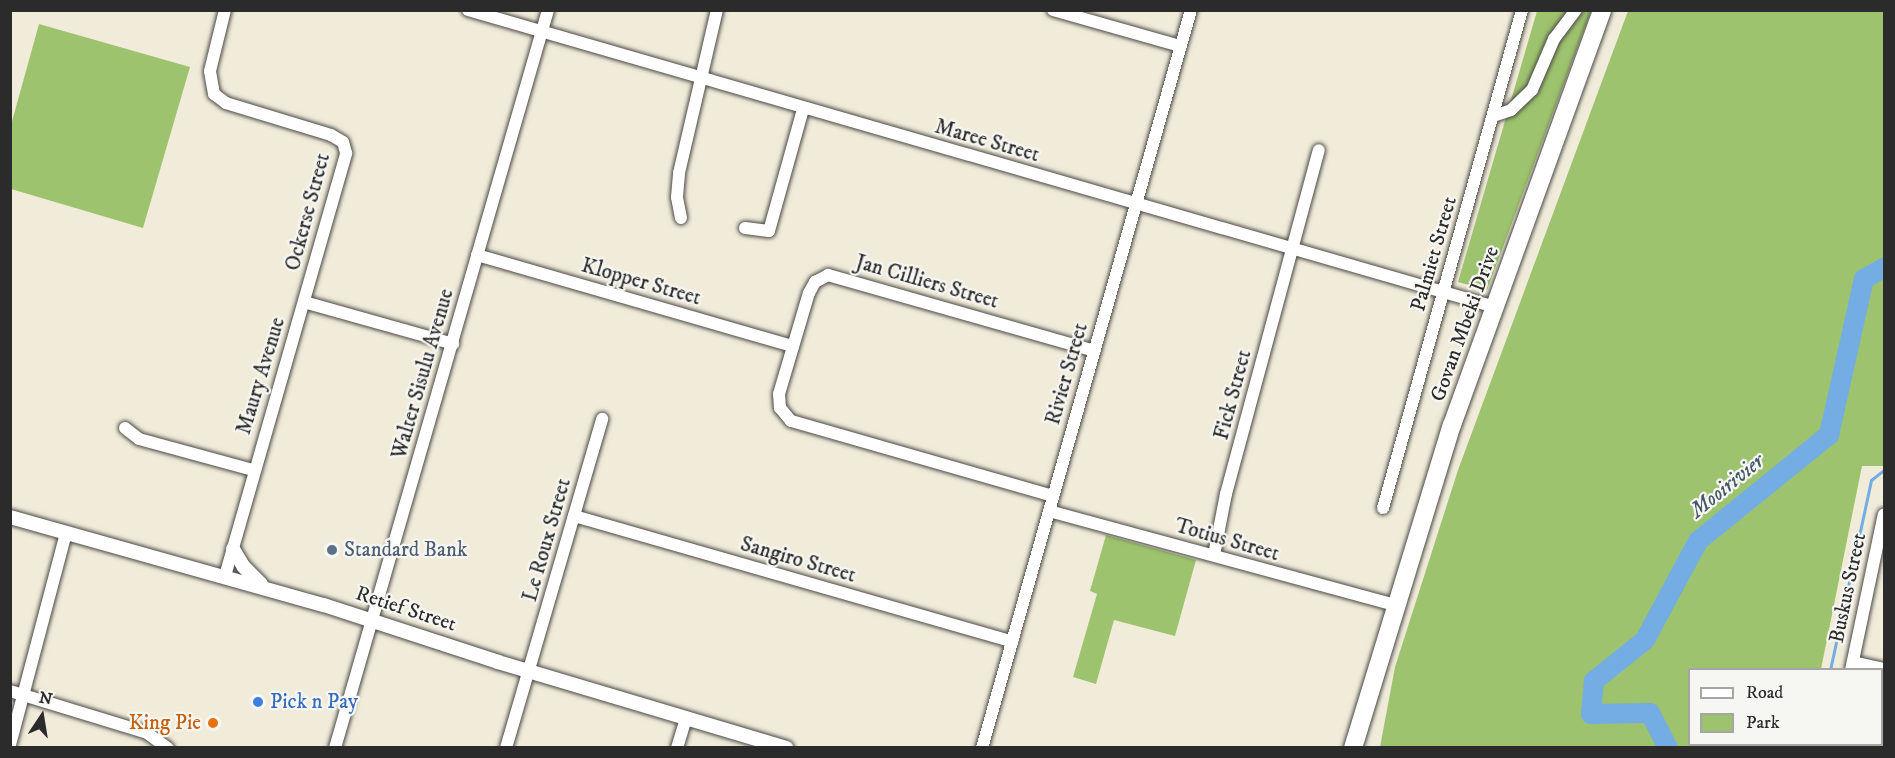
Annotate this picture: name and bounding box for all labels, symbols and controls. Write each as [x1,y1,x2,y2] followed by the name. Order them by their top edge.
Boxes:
[932,114,1042,168] street label: Maree Street
[280,151,336,273] street label: Ockerse Street
[1406,194,1462,314] street label: Palmiet Street
[1425,243,1505,405] street label: Govan Mbeki Drive
[853,250,1001,314] street label: Jan Cilliers Street
[578,253,704,311] street label: Klopper Street
[387,286,459,462] street label: Walter Sisulu Avenue
[231,314,291,438] street label: Maury Avenue
[1040,320,1094,428] street label: Rivier Street
[1209,347,1257,443] street label: Fick Street
[1685,448,1769,524] water label: Mooirivier
[517,475,577,605] street label: Le Roux Street
[1172,513,1282,567] street label: Totius Street
[1824,531,1872,645] street label: Buskus Street
[737,532,859,588] street label: Sangiro Street
[344,537,467,563] place label: Standard Bank
[325,543,339,557] marker: Standard Bank
[353,581,459,637] street label: Retief Street
[1688,668,1883,746] legend
[1746,682,1783,704] text: Road
[12,686,72,746] north arrow
[37,687,54,710] text: N
[270,689,358,715] place label: Pick n Pay
[251,695,265,709] marker: Pick n Pay
[129,710,201,736] place label: King Pie
[1746,712,1780,734] text: Park
[206,716,220,730] marker: King Pie

